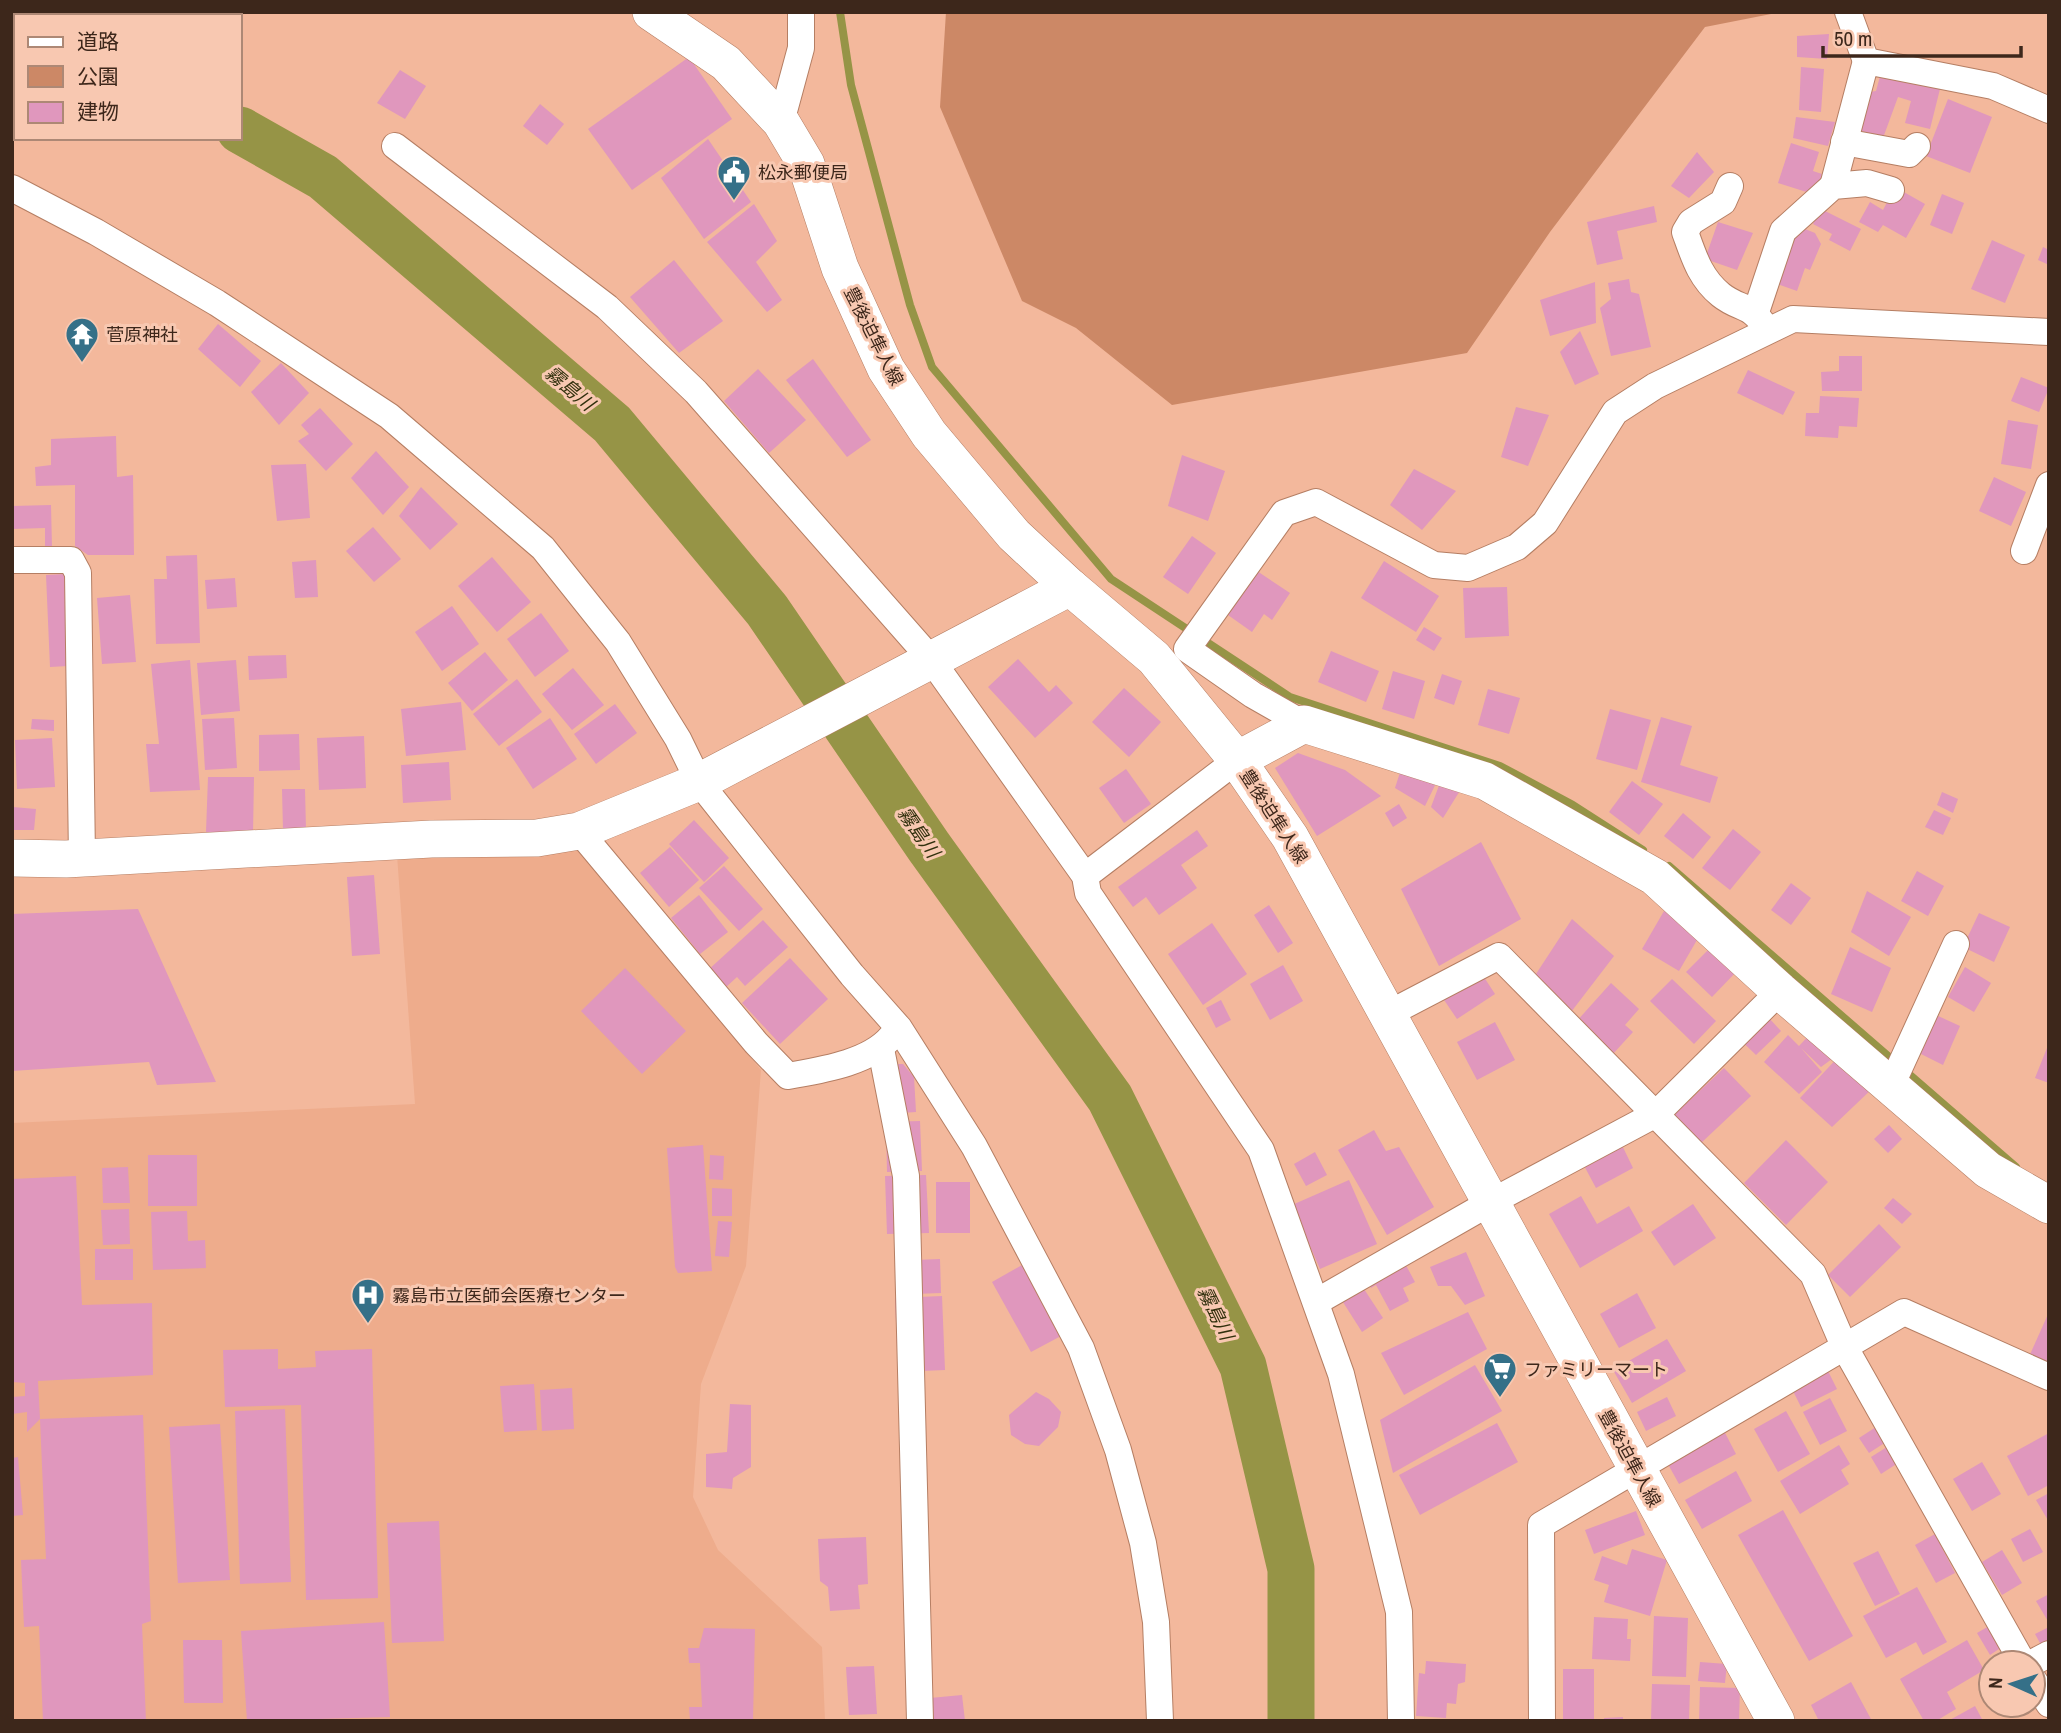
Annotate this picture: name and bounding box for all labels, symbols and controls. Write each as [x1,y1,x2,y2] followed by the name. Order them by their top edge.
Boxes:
[14,14,242,140] legend
[1823,14,2021,58] scale bar
[1834,24,1872,53] text: 50 m
[77,27,119,56] text: 道路
[77,62,119,91] text: 公園
[77,97,119,126] text: 建物
[715,153,753,202] public building icon: 松永郵便局
[758,160,848,185] place label: 松永郵便局
[838,282,910,390] street label: 豊後迫隼人線
[63,315,101,364] temple icon: 菅原神社
[106,322,178,347] place label: 菅原神社
[540,360,602,418] water label: 霧島川
[1234,764,1314,868] street label: 豊後迫隼人線
[892,801,947,864] water label: 霧島川
[349,1276,387,1325] hospital icon: 霧島市立医師会医療センター
[1192,1282,1241,1346] water label: 霧島川
[392,1283,626,1308] place label: 霧島市立医師会医療センター
[1481,1350,1519,1399] supermarket icon: ファミリーマート
[1524,1357,1668,1382] place label: ファミリーマート
[1593,1405,1667,1511] street label: 豊後迫隼人線
[1977,1649,2047,1719] north arrow
[1982,1677,2008,1689] text: N

